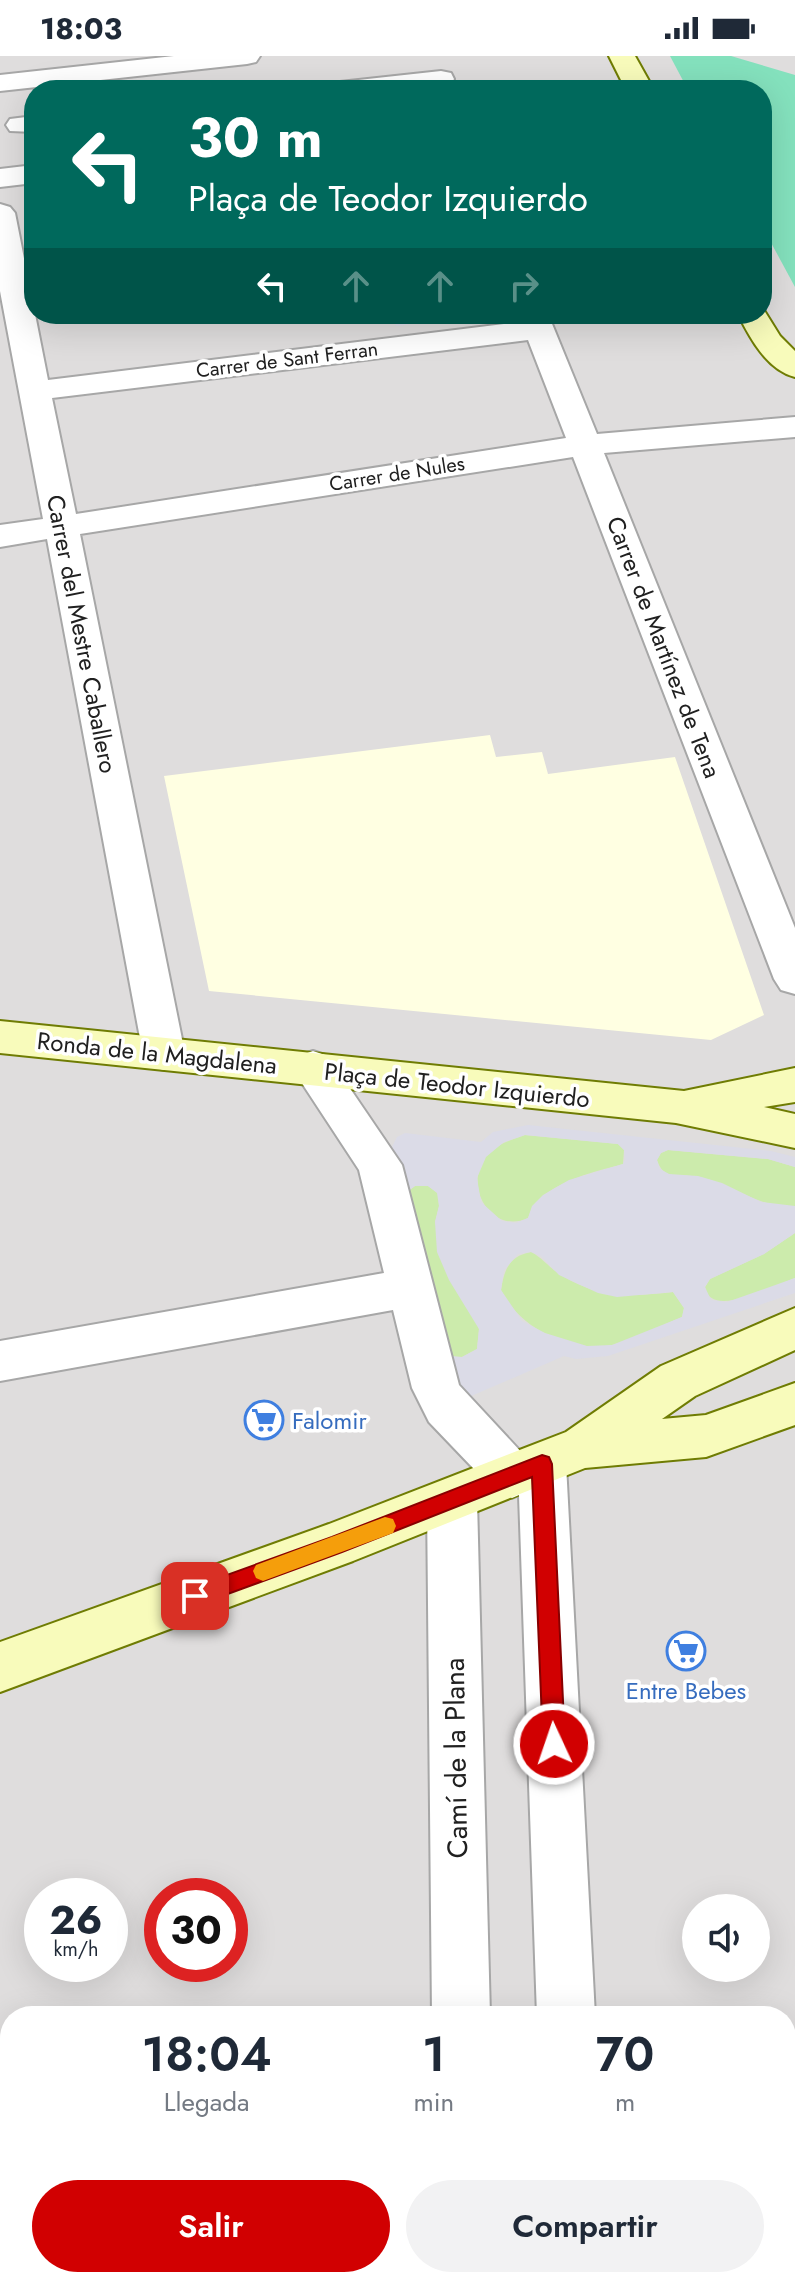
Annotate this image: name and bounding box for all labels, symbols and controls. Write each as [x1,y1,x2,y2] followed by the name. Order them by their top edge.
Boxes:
[40,7,122,50] text: 18:03
[188,97,323,178] text: 30 m
[56,112,160,216] icon: left
[188,172,588,224] text: Plaça de Teodor Izquierdo
[250,264,294,308] icon: left
[334,264,378,308] icon: ahead
[418,264,462,308] icon: ahead
[502,264,546,308] icon: right
[194,334,380,386] street label: Carrer de Sant Ferran
[327,449,467,499] street label: Carrer de Nules
[38,492,126,776] street label: Carrer del Mestre Caballero
[598,511,730,783] street label: Carrer de Martínez de Tena
[35,1023,279,1083] street label: Ronda de la Magdalena
[323,1054,591,1116] street label: Plaça de Teodor Izquierdo
[243,1399,285,1441] supermarket icon: Falomir
[292,1403,367,1438] place label: Falomir
[161,1562,229,1630] pin
[173,1574,217,1618] icon: arrive
[665,1630,707,1672] supermarket icon: Entre Bebes
[434,1657,478,1859] street label: Camí de la Plana
[626,1673,746,1708] place label: Entre Bebes
[512,1702,596,1786] position arrow
[144,1878,248,1982] speed limit sign: 30
[50,1891,103,1949] text: 26
[682,1894,770,1982] map controls
[682,1894,770,1982] button: sound
[53,1935,99,1964] text: km/h
[142,2020,272,2089] text: 18:04
[422,2020,446,2089] text: 1
[596,2020,654,2089] text: 70
[164,2083,250,2121] text: Llegada
[413,2083,454,2121] text: min
[615,2083,635,2121] text: m
[32,2180,390,2272] button: Salir
[406,2180,764,2272] button: Compartir

